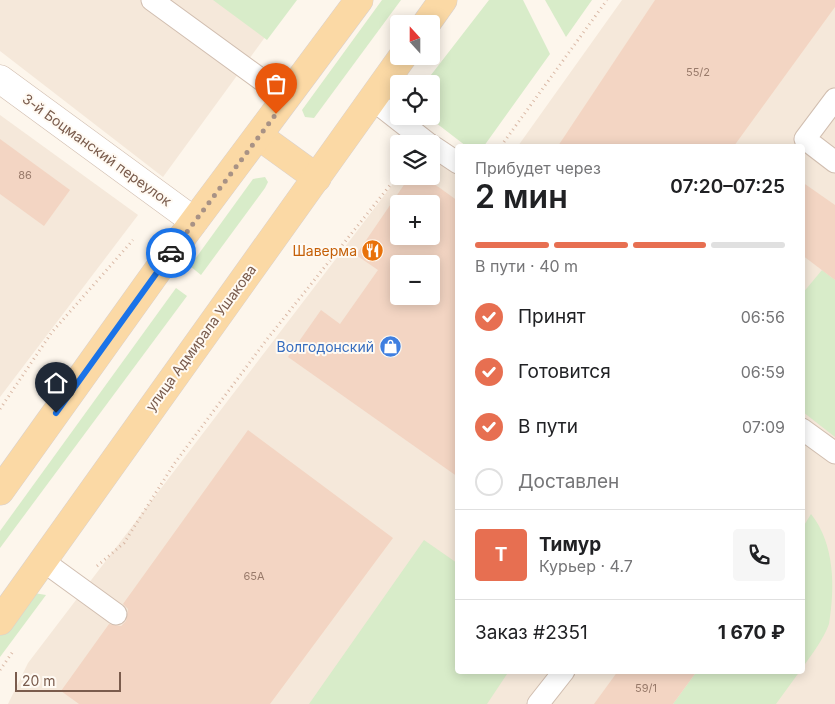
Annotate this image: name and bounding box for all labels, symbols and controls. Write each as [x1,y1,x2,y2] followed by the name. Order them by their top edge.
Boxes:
[390,15,440,65] north arrow
[390,15,440,305] map controls
[255,63,297,114] pin
[686,65,710,79] house number: 55/2
[262,70,290,98] icon: bag
[390,75,440,125] button: locate
[19,90,176,210] street label: 3-й Боцманский переулок
[390,135,440,185] button: layers
[475,158,601,178] text: Прибудет через
[18,168,32,182] house number: 86
[670,175,785,198] text: 07:20–07:25
[475,177,568,216] text: 2 мин
[390,195,440,245] button: +
[146,228,196,278] courier
[157,239,185,267] icon: car
[361,239,385,263] restaurant icon: Шаверма
[292,242,357,259] place label: Шаверма
[390,255,440,305] button: −
[475,256,578,276] text: В пути · 40 m
[142,261,259,414] street label: улица Адмирала Ушакова
[475,303,503,331] icon: check
[518,305,586,328] text: Принят
[741,307,785,327] text: 06:56
[378,335,402,359] shop icon: Волгодонский
[277,338,374,355] place label: Волгодонский
[475,358,503,386] icon: check
[518,360,611,383] text: Готовится
[35,362,77,413] pin
[741,362,785,382] text: 06:59
[42,369,70,397] icon: home
[475,413,503,441] icon: check
[518,415,578,438] text: В пути
[742,417,785,437] text: 07:09
[518,470,619,493] text: Доставлен
[733,529,785,581] button: phone
[539,533,601,556] text: Тимур
[495,543,507,566] text: Т
[539,556,633,576] text: Курьер · 4.7
[243,569,265,583] house number: 65А
[475,621,588,644] text: Заказ #2351
[718,621,785,644] text: 1 670 ₽
[15,669,121,692] scale bar
[22,672,56,689] text: 20 m
[635,681,657,695] house number: 59/1

